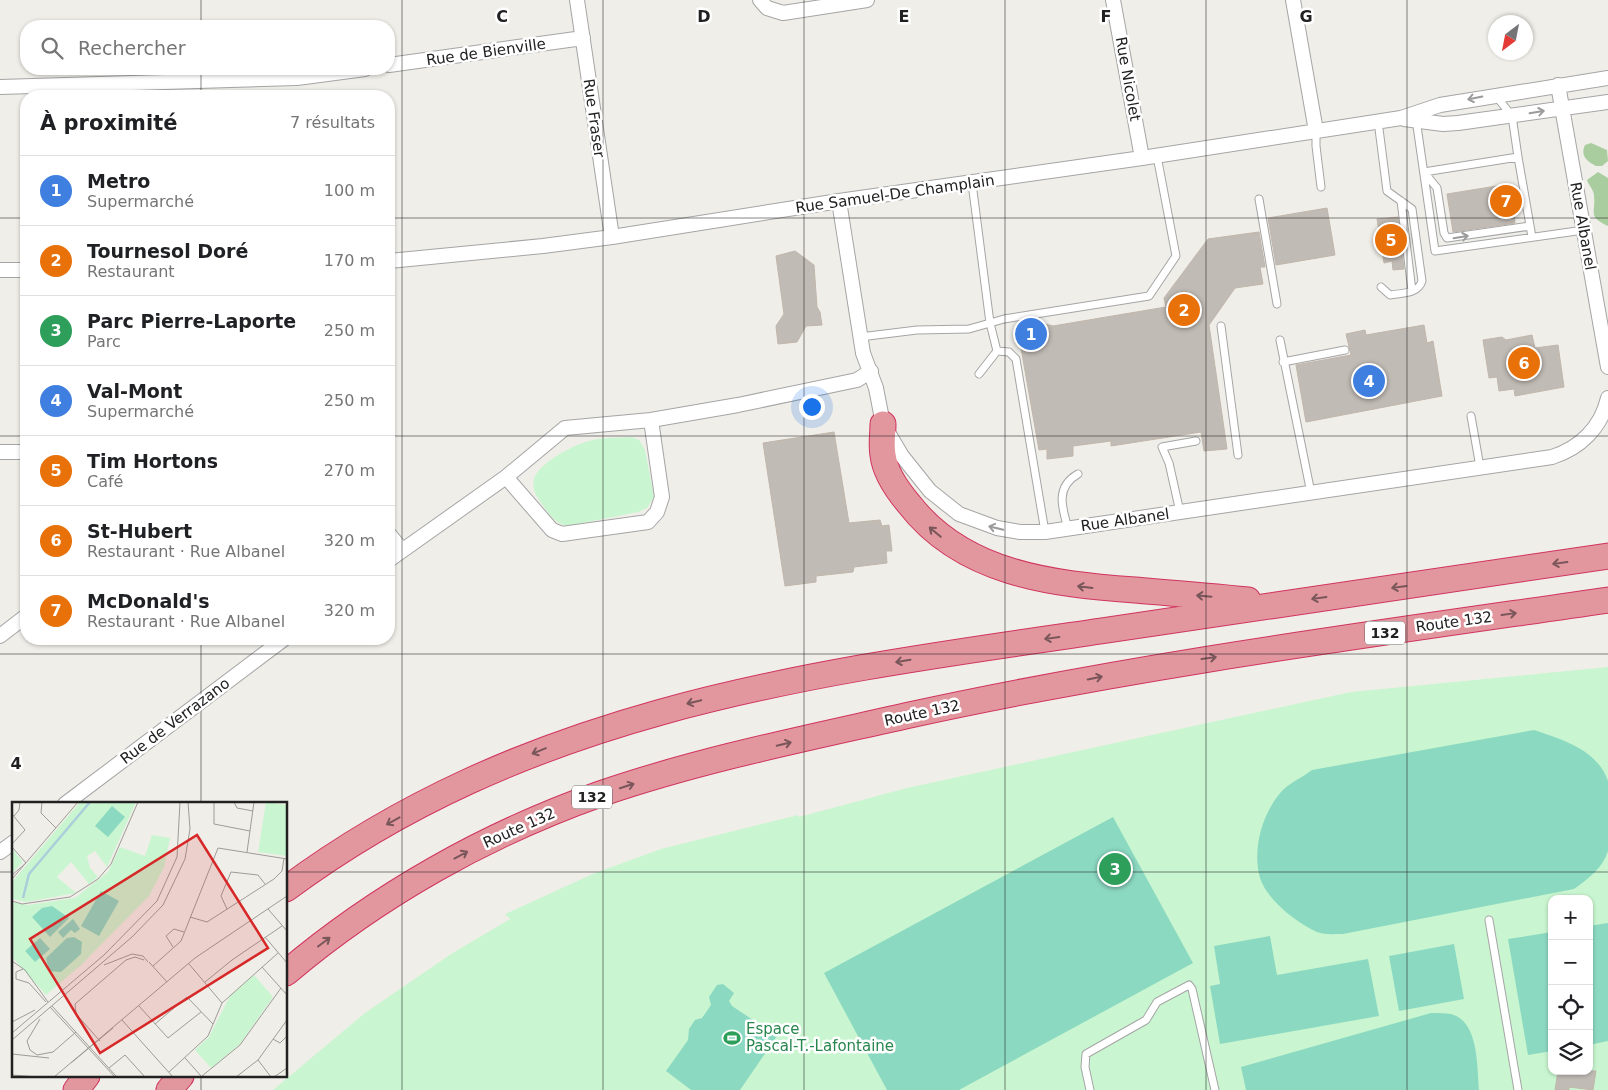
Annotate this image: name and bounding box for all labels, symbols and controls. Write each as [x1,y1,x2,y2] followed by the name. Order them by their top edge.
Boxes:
[496,7,508,26] text: C
[697,7,711,26] text: D
[899,7,909,26] text: E
[1101,7,1111,26] text: F
[1299,7,1313,26] text: G
[1488,15,1533,60] north arrow
[20,20,395,75] search box
[38,34,66,62] icon: search
[425,35,547,69] street label: Rue de Bienville
[1112,35,1144,123] street label: Rue Nicolet
[78,37,186,59] text: Rechercher
[580,77,609,159] street label: Rue Fraser
[1467,94,1483,104] one-way arrow
[1529,106,1545,116] one-way arrow
[40,111,177,135] text: À proximité
[290,113,375,132] text: 7 résultats
[87,170,150,192] text: Metro
[794,171,996,217] street label: Rue Samuel-De Champlain
[1566,180,1600,272] street label: Rue Albanel
[50,181,62,200] text: 1
[324,181,375,200] text: 100 m
[1490,182,1522,220] pin: 7
[87,192,194,211] text: Supermarché
[1375,221,1407,259] pin: 5
[1453,231,1469,241] one-way arrow
[87,240,248,262] text: Tournesol Doré
[50,251,62,270] text: 2
[324,251,375,270] text: 170 m
[87,262,175,281] text: Restaurant
[1168,291,1200,329] pin: 2
[87,310,296,332] text: Parc Pierre-Laporte
[1015,315,1047,353] pin: 1
[50,321,62,340] text: 3
[324,321,375,340] text: 250 m
[87,332,121,351] text: Parc
[1508,344,1540,382] pin: 6
[1353,362,1385,400] pin: 4
[87,380,182,402] text: Val-Mont
[50,391,62,410] text: 4
[324,391,375,410] text: 250 m
[799,394,825,420] your location
[87,402,194,421] text: Supermarché
[87,450,218,472] text: Tim Hortons
[50,461,62,480] text: 5
[324,461,375,480] text: 270 m
[87,472,123,491] text: Café
[1080,505,1170,535] street label: Rue Albanel
[87,520,192,542] text: St-Hubert
[989,523,1005,532] one-way arrow
[928,526,941,537] one-way arrow
[50,531,62,550] text: 6
[324,531,375,550] text: 320 m
[87,542,285,561] text: Restaurant · Rue Albanel
[1552,558,1568,568] one-way arrow
[1077,582,1093,592] one-way arrow
[1391,582,1407,592] one-way arrow
[87,590,210,612] text: McDonald's
[1196,591,1212,601] one-way arrow
[1311,594,1327,604] one-way arrow
[50,601,62,620] text: 7
[324,601,375,620] text: 320 m
[1415,608,1493,636] street label: Route 132
[1500,609,1516,619] one-way arrow
[87,612,285,631] text: Restaurant · Rue Albanel
[1365,622,1405,644] road number: 132
[1044,633,1060,643] one-way arrow
[1201,653,1217,663] one-way arrow
[895,656,911,666] one-way arrow
[1087,673,1103,683] one-way arrow
[117,674,233,768] street label: Rue de Verrazano
[882,696,962,730] street label: Route 132
[686,698,702,707] one-way arrow
[776,739,792,748] one-way arrow
[532,747,547,756] one-way arrow
[10,754,22,773] text: 4
[619,780,635,790] one-way arrow
[572,786,612,809] road number: 132
[12,802,288,1078] inset map
[480,804,558,852] street label: Route 132
[385,816,400,826] one-way arrow
[453,850,468,859] one-way arrow
[1099,850,1131,888] pin: 3
[1548,895,1593,1075] map controls
[1548,895,1593,940] button: +
[317,937,331,947] one-way arrow
[1548,940,1593,985] button: −
[1548,985,1593,1030] button: locate
[746,1020,894,1055] place label: Espace Pascal-T.-Lafontaine
[722,1028,742,1048] sports icon: Espace Pascal-T.-Lafontaine
[1548,1030,1593,1075] button: layers

